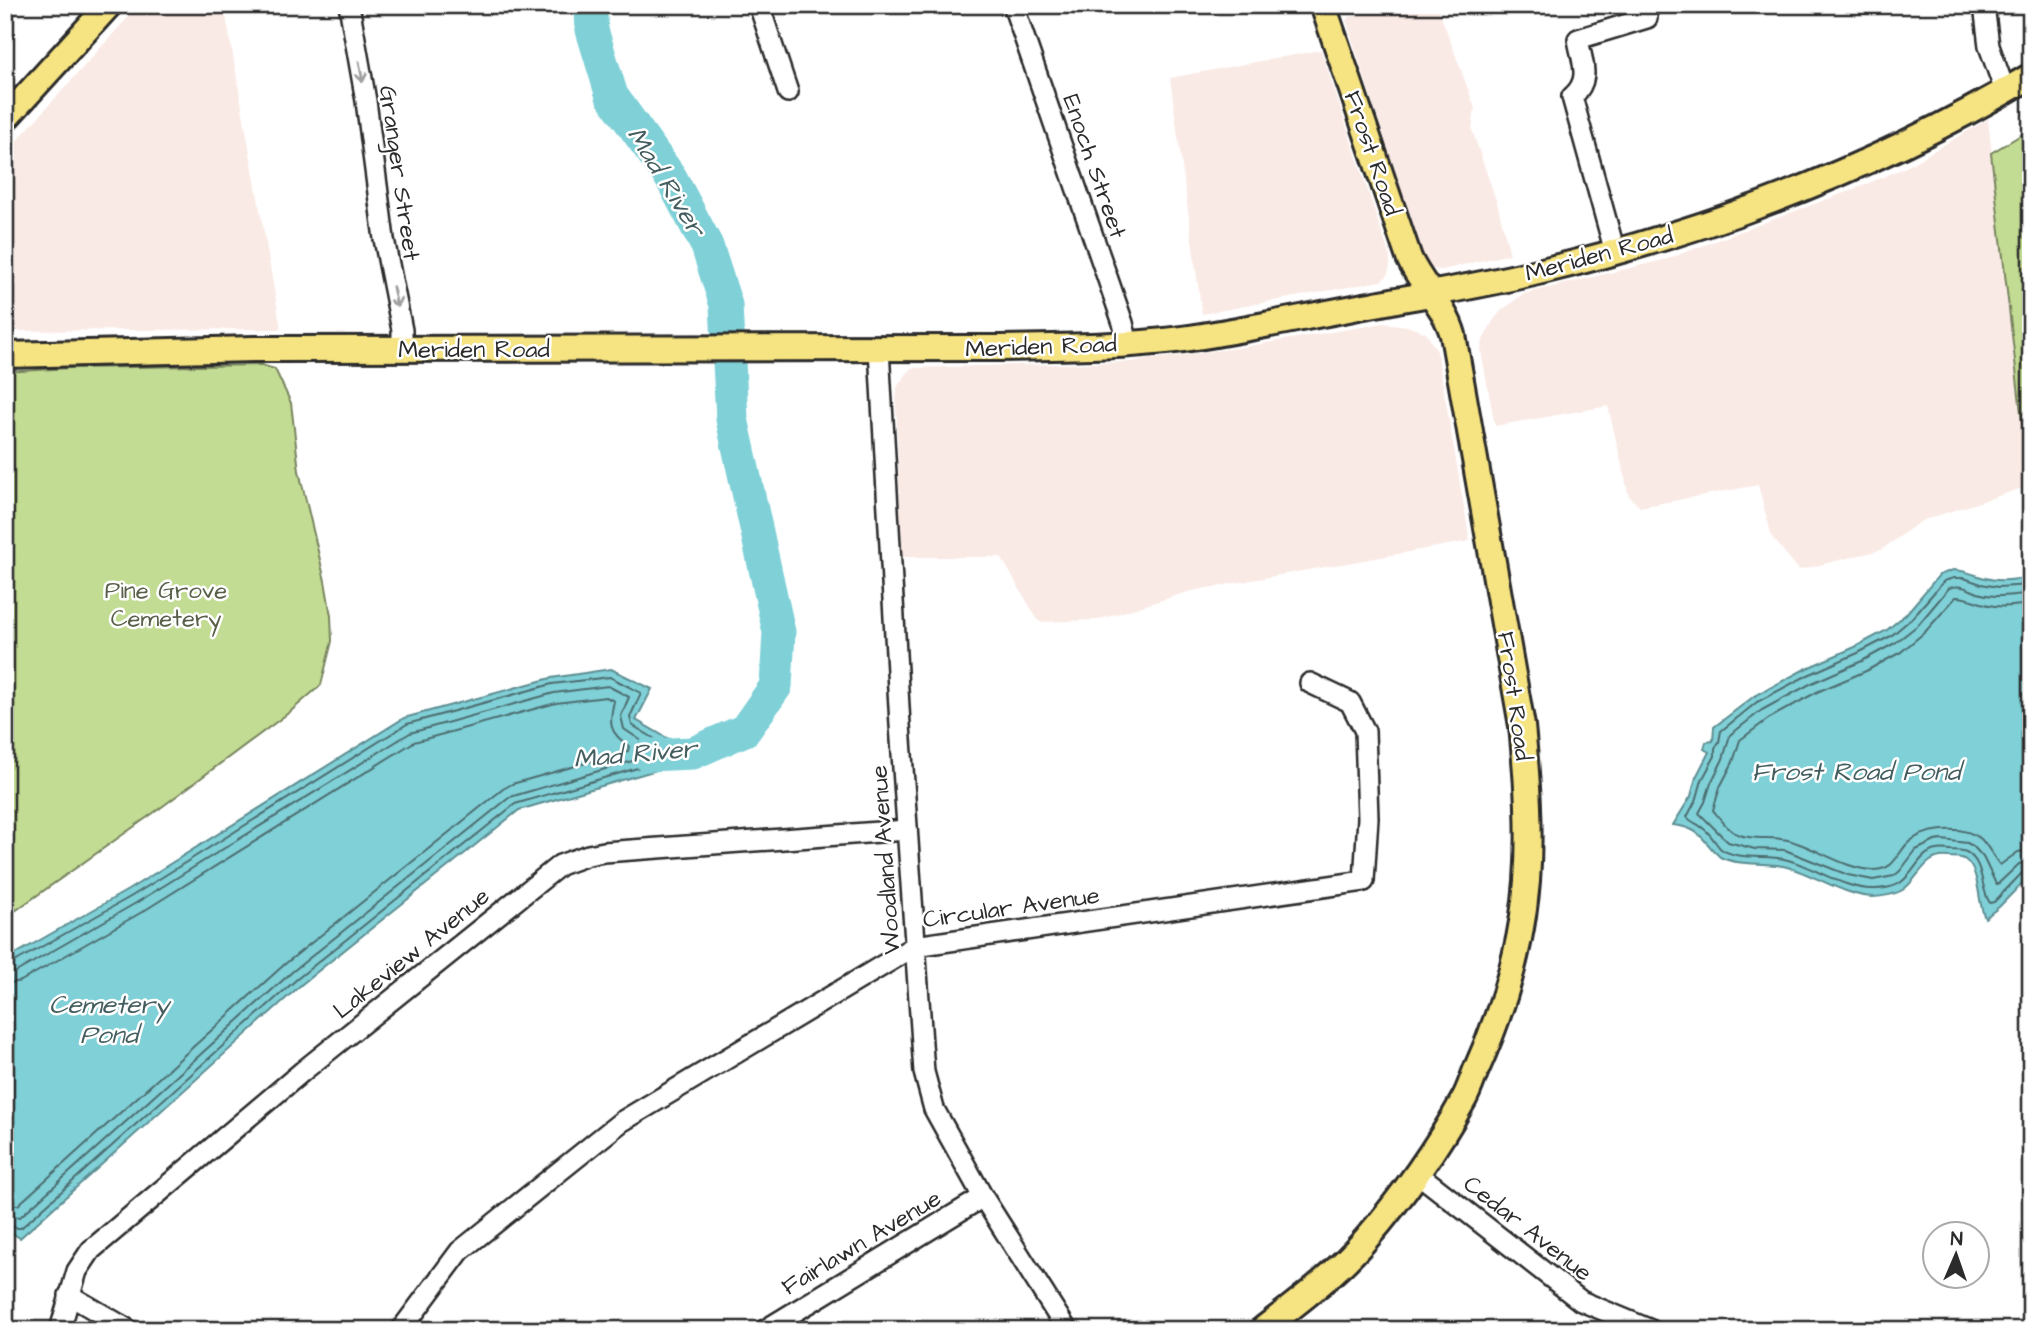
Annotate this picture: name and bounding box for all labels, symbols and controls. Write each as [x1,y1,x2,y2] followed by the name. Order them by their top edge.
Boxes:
[355,60,368,83] one-way arrow
[369,83,428,263] street label: Granger Street
[1335,86,1409,220] street label: Frost Road
[1053,90,1135,243] street label: Enoch Street
[618,120,715,245] water label: Mad River
[1522,219,1677,291] street label: Meriden Road
[389,285,403,308] one-way arrow
[965,327,1117,367] street label: Meriden Road
[398,333,550,367] street label: Meriden Road
[105,574,227,637] park label: Pine Grove Cemetery
[1488,629,1540,763] street label: Frost Road
[572,730,700,777] water label: Mad River
[1752,754,1965,790] water label: Frost Road Pond
[862,764,910,956] street label: Woodland Avenue
[921,879,1102,937] street label: Circular Avenue
[326,880,497,1028] street label: Lakeview Avenue
[49,987,172,1053] water label: Cemetery Pond
[1456,1168,1599,1290] street label: Cedar Avenue
[775,1182,948,1304] street label: Fairlawn Avenue
[1920,1220,1990,1290] north arrow
[1950,1226,1963,1253] text: N

